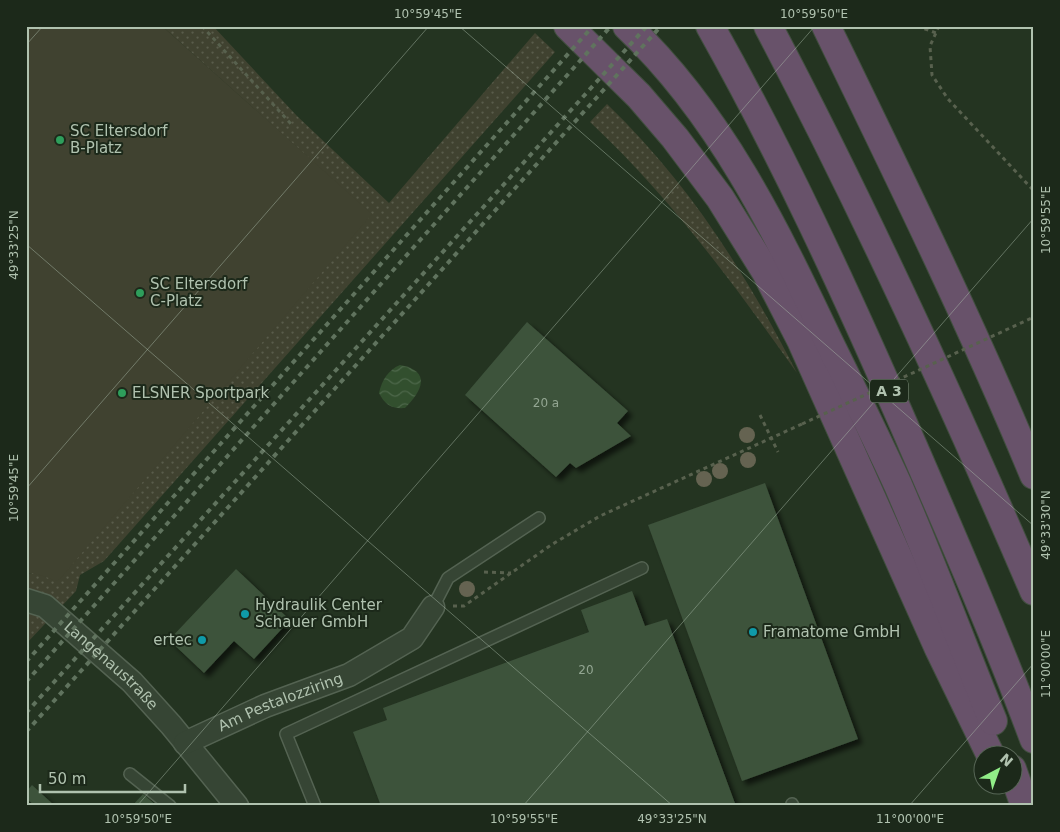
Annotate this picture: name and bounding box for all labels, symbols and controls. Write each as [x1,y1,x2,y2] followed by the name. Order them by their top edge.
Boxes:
[394,7,462,21] text: 10°59'45"E
[780,7,848,21] text: 10°59'50"E
[70,122,168,157] place label: SC Eltersdorf B-Platz
[54,134,66,146] marker: SC Eltersdorf B-Platz
[1039,186,1053,254] text: 10°59'55"E
[7,210,21,280] text: 49°33'25"N
[150,275,248,310] place label: SC Eltersdorf C-Platz
[134,287,146,299] marker: SC Eltersdorf C-Platz
[870,380,908,402] road number: A 3
[132,384,269,402] place label: ELSNER Sportpark
[116,387,128,399] marker: ELSNER Sportpark
[533,396,559,410] house number: 20 a
[7,454,21,522] text: 10°59'45"E
[1039,490,1053,560] text: 49°33'30"N
[255,596,383,631] place label: Hydraulik Center Schauer GmbH
[239,608,251,620] marker: Hydraulik Center Schauer GmbH
[60,618,162,714] street label: Langenaustraße
[763,623,900,641] place label: Framatome GmbH
[747,626,759,638] marker: Framatome GmbH
[1039,630,1053,698] text: 11°00'00"E
[153,631,192,649] place label: ertec
[196,634,208,646] marker: ertec
[578,663,594,677] house number: 20
[215,669,345,735] street label: Am Pestalozziring
[972,744,1022,794] north arrow
[997,750,1016,770] text: N
[40,762,185,794] scale bar
[48,770,86,788] text: 50 m
[104,812,172,826] text: 10°59'50"E
[490,812,558,826] text: 10°59'55"E
[637,812,707,826] text: 49°33'25"N
[876,812,944,826] text: 11°00'00"E

